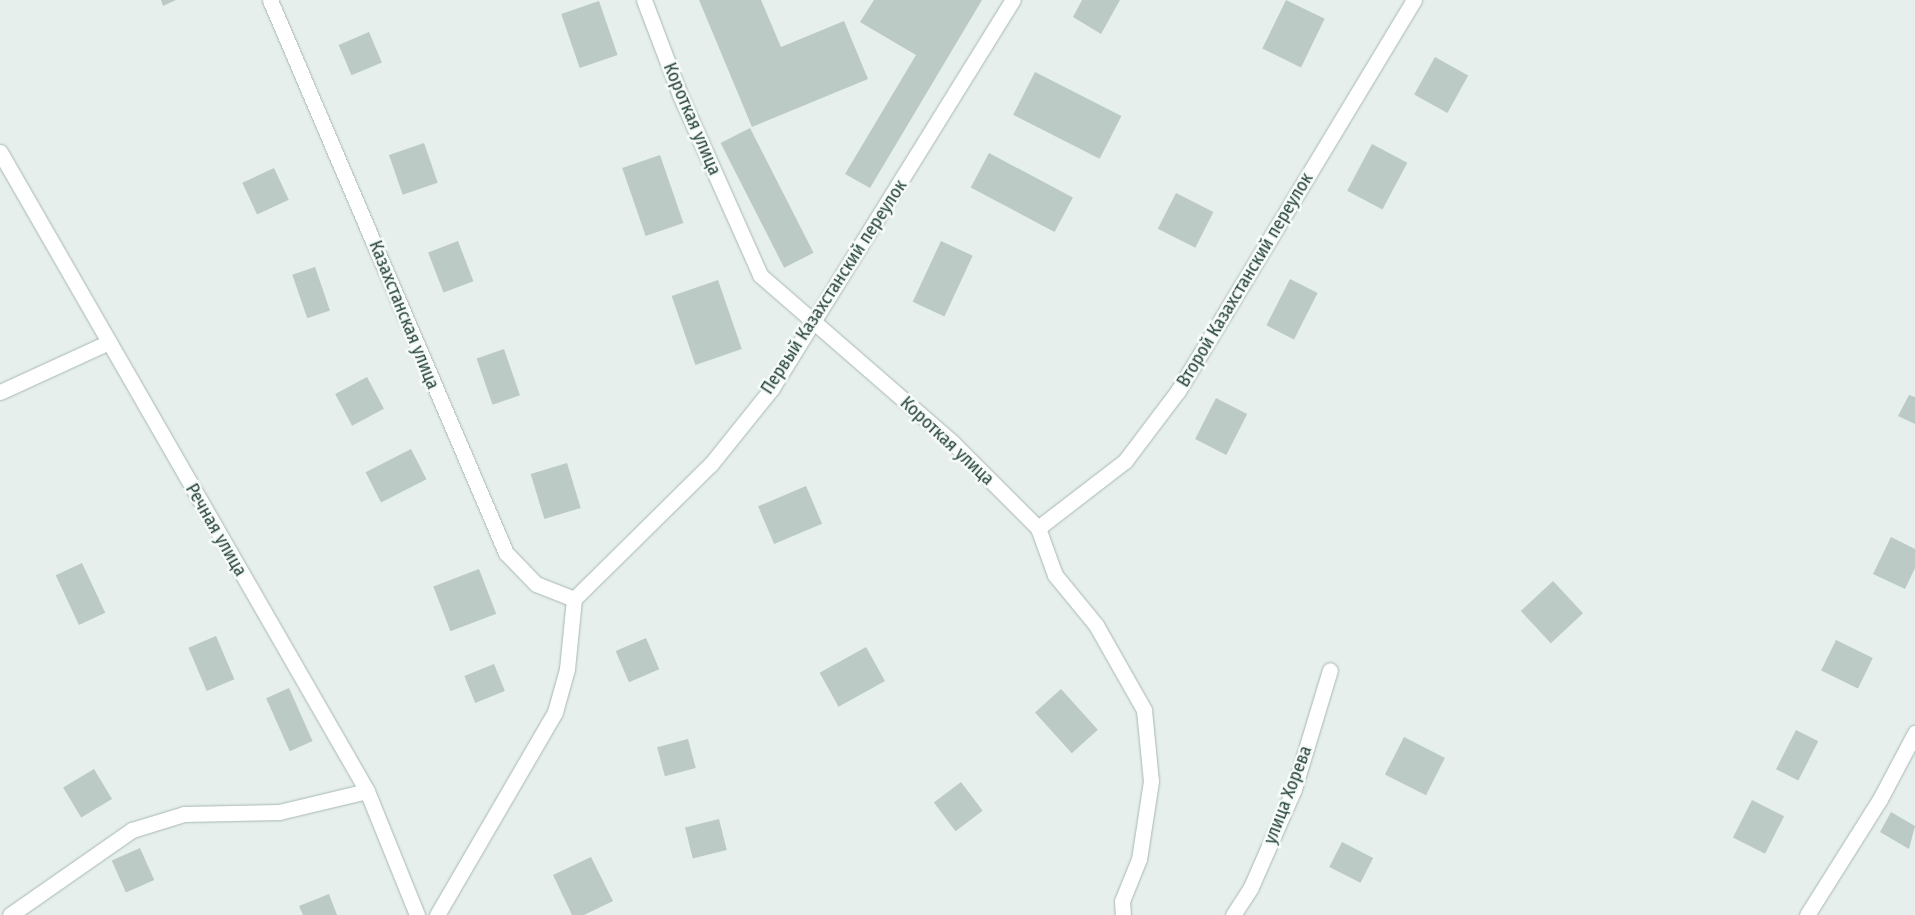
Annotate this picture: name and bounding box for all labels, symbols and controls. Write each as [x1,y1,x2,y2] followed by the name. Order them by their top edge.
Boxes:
[659,60,725,178] street label: Короткая улица
[1172,169,1318,391] street label: Второй Казахстанский переулок
[757,176,911,398] street label: Первый Казахстанский переулок
[364,238,444,392] street label: Казахстанская улица
[896,392,998,490] street label: Короткая улица
[181,480,251,580] street label: Речная улица
[1259,743,1317,847] street label: улица Хорева

